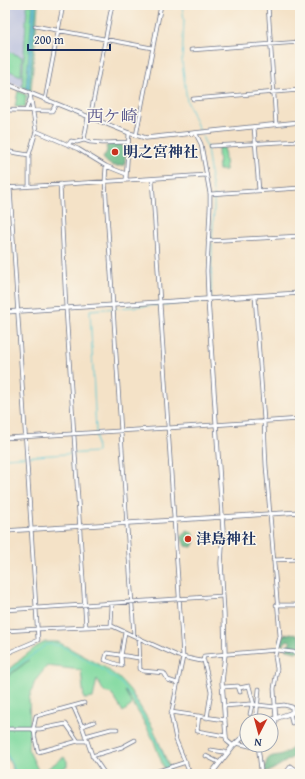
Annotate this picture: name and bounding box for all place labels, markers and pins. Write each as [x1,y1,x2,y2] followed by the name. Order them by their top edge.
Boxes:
[123,141,198,162] place label: 明之宮神社
[110,147,120,157] marker: 明之宮神社
[196,528,256,549] place label: 津島神社
[183,534,193,544] marker: 津島神社

